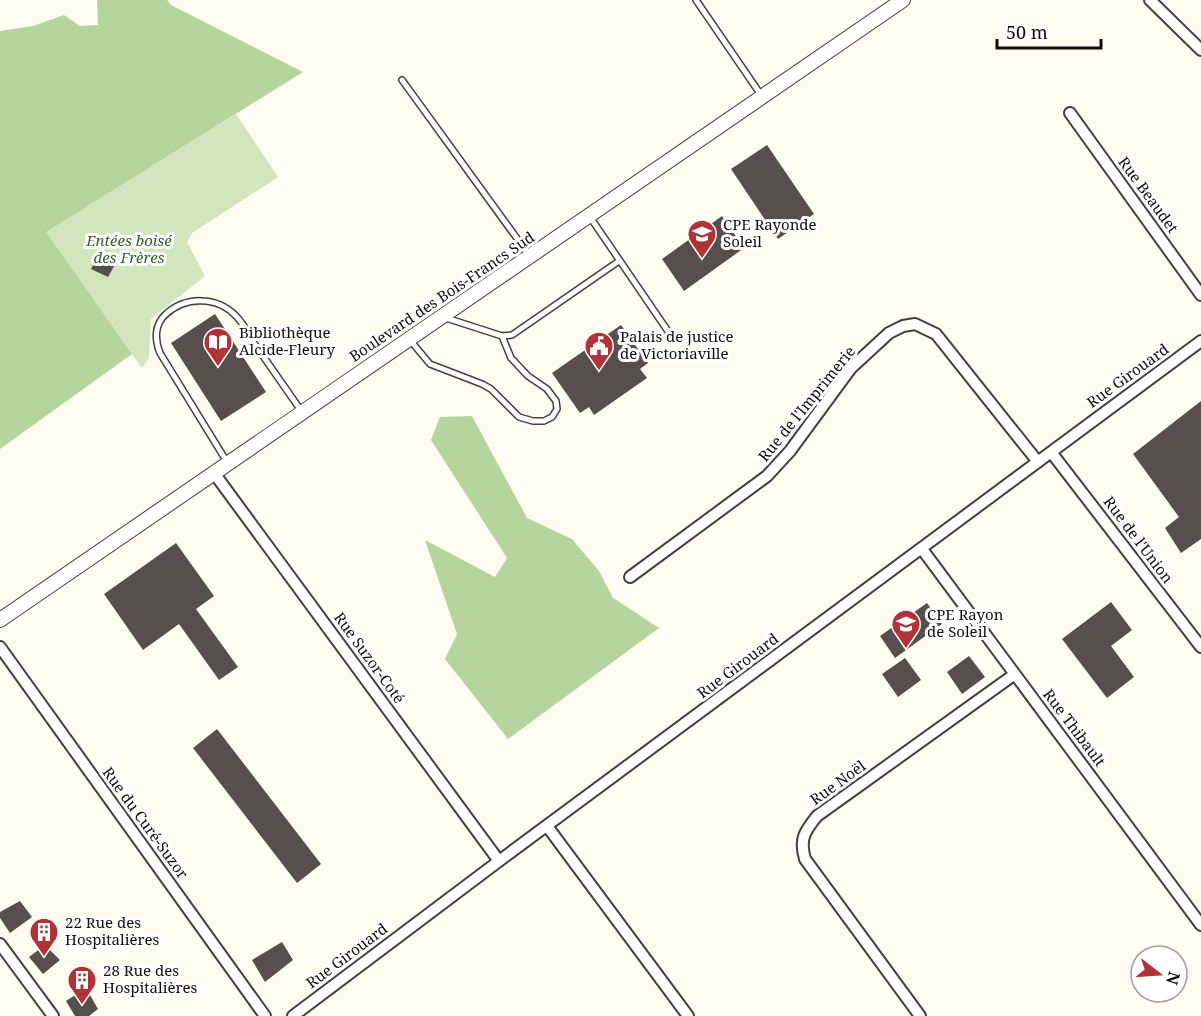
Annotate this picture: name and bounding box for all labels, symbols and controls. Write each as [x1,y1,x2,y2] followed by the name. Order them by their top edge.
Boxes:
[997,12,1100,50] scale bar
[1006,20,1048,44] text: 50 m
[1114,152,1183,237] street label: Rue Beaudet
[723,214,817,251] place label: CPE Rayonde Soleil
[686,218,718,260] school or university icon: CPE Rayonde Soleil
[345,227,538,366] street label: Boulevard des Bois-Francs Sud
[85,230,172,267] park label: Entées boisé des Frères
[239,322,335,359] place label: Bibliothèque Alcide-Fleury
[202,326,234,368] library icon: Bibliothèque Alcide-Fleury
[620,326,733,363] place label: Palais de justice de Victoriaville
[583,330,615,372] public building icon: Palais de justice de Victoriaville
[1082,339,1172,412] street label: Rue Girouard
[753,341,859,465] street label: Rue de l'Imprimerie
[1100,492,1178,587] street label: Rue de l'Union
[927,604,1004,641] place label: CPE Rayon de Soleil
[330,608,410,707] street label: Rue Suzor-Coté
[890,608,922,650] school or university icon: CPE Rayon de Soleil
[693,628,782,702] street label: Rue Girouard
[1039,685,1110,770] street label: Rue Thibault
[806,755,869,809] street label: Rue Noël
[98,763,193,882] street label: Rue du Curé-Suzor
[65,912,160,949] place label: 22 Rue des Hospitalières
[28,916,60,958] building icon: 22 Rue des Hospitalières
[302,918,391,992] street label: Rue Girouard
[1129,944,1189,1004] north arrow
[103,960,198,997] place label: 28 Rue des Hospitalières
[66,964,98,1006] building icon: 28 Rue des Hospitalières
[1161,969,1186,988] text: N

